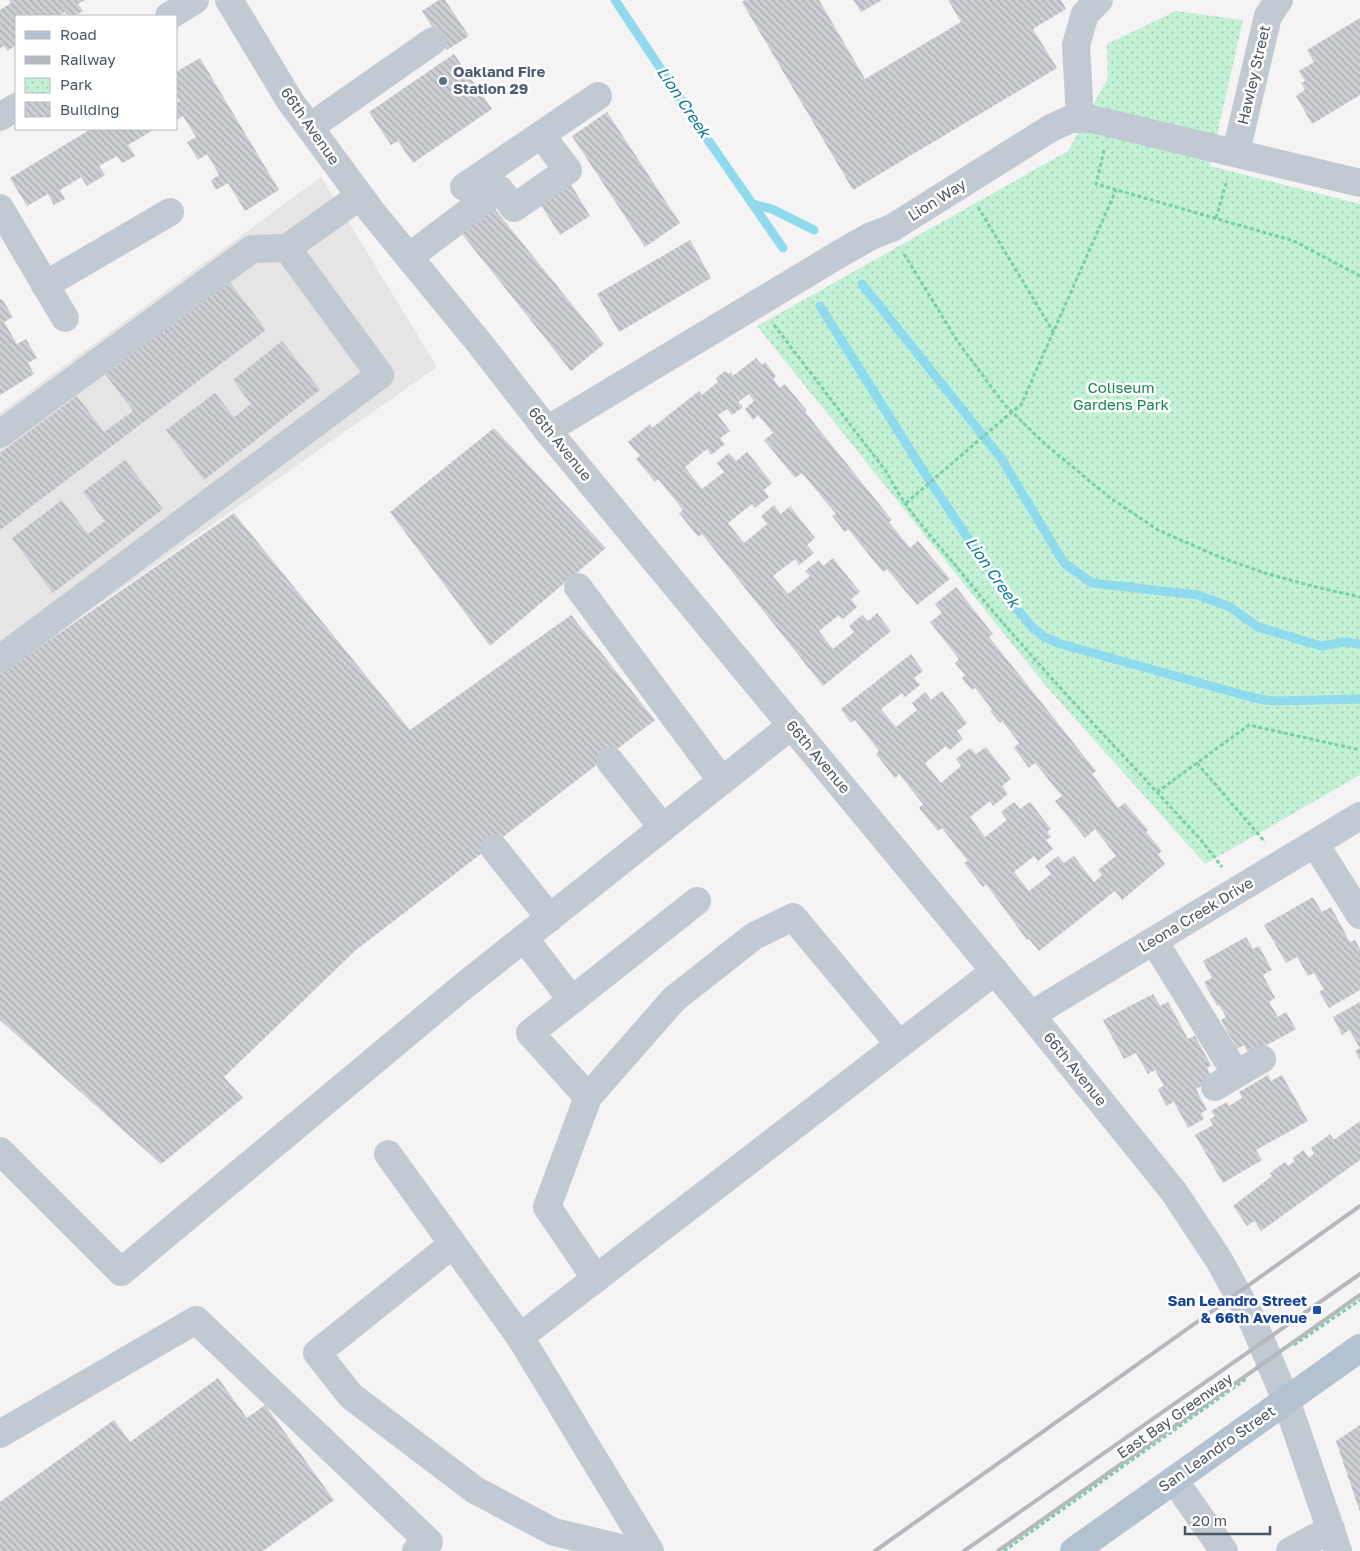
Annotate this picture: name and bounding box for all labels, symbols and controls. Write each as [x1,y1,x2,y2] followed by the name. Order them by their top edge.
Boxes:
[15,15,178,130] legend
[1233,23,1273,126] street label: Hawley Street
[60,25,97,43] text: Road
[60,50,116,68] text: Railway
[453,62,545,97] place label: Oakland Fire Station 29
[653,63,716,143] water label: Lion Creek
[60,75,93,93] text: Park
[437,75,449,87] marker: Oakland Fire Station 29
[278,83,344,168] street label: 66th Avenue
[60,100,120,118] text: Building
[904,174,969,224] street label: Lion Way
[1073,378,1170,413] park label: Coliseum Gardens Park
[525,403,596,484] street label: 66th Avenue
[961,533,1026,613] water label: Lion Creek
[783,716,855,797] street label: 66th Avenue
[1135,873,1256,955] street label: Leona Creek Drive
[1040,1028,1111,1109] street label: 66th Avenue
[1167,1291,1307,1326] place label: San Leandro Street & 66th Avenue
[1311,1304,1323,1316] marker: San Leandro Street & 66th Avenue
[1113,1368,1236,1462] street label: East Bay Greenway
[1155,1401,1278,1495] street label: San Leandro Street
[1185,1504,1270,1536] scale bar
[1192,1511,1227,1529] text: 20 m

